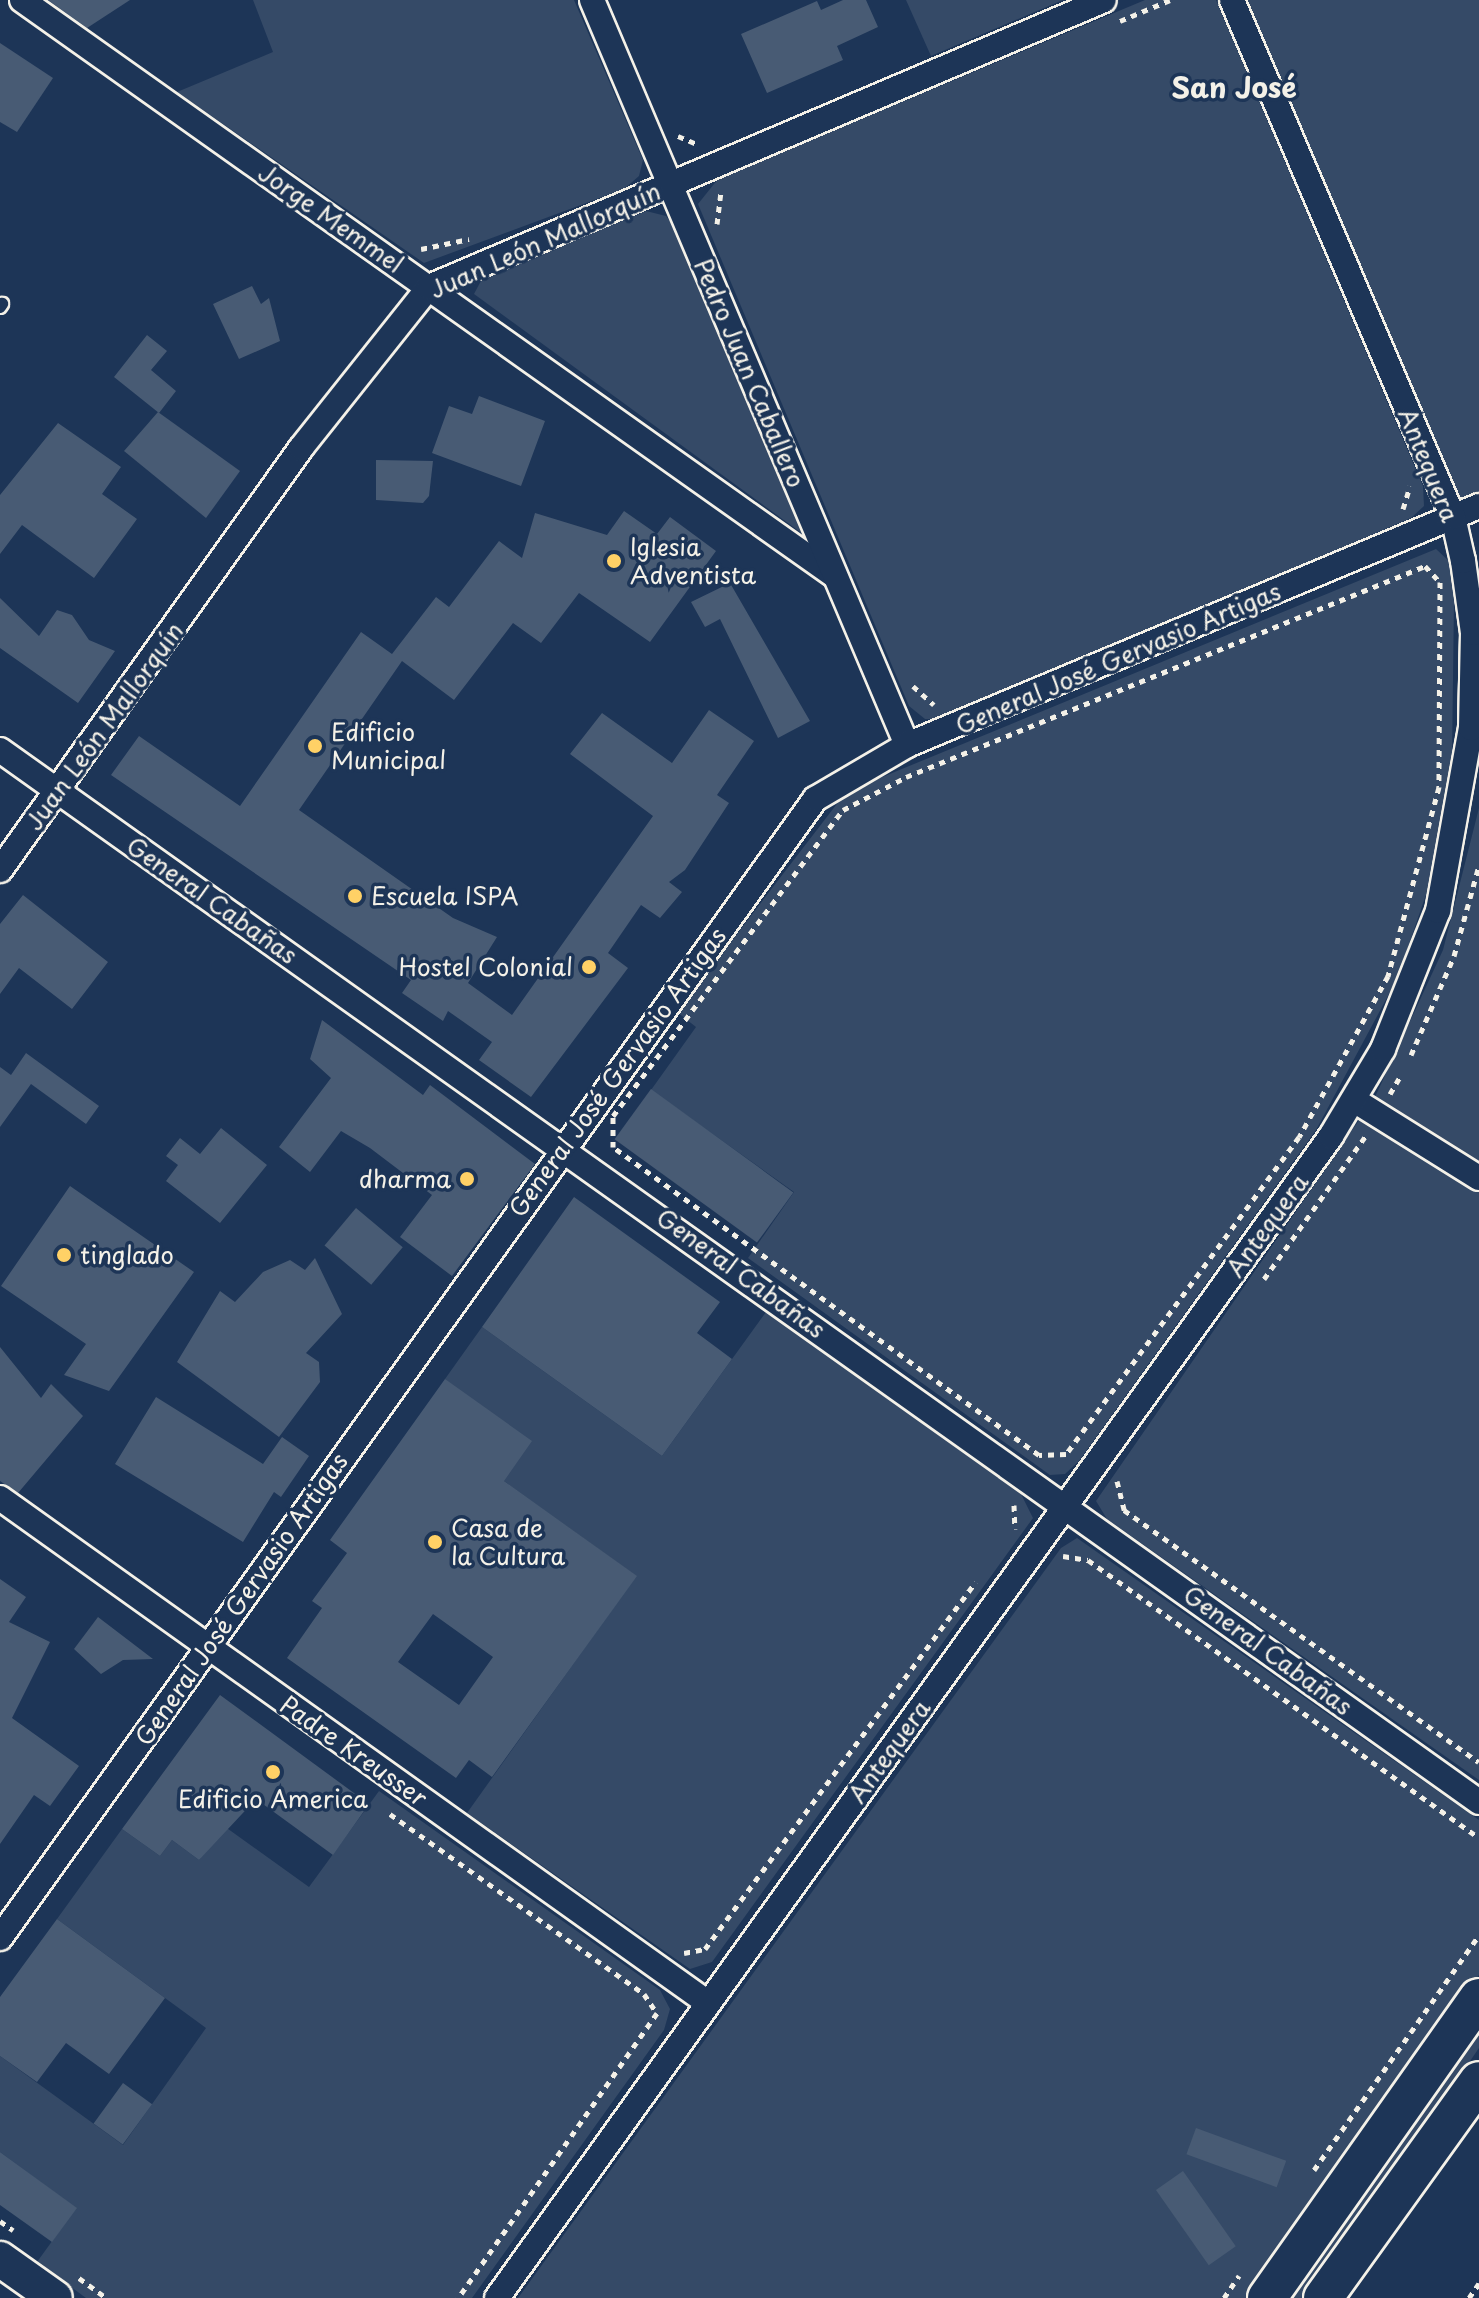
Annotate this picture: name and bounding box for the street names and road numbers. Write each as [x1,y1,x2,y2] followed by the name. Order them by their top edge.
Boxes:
[253,158,409,278] street label: Jorge Memmel
[426,176,664,304] street label: Juan León Mallorquín
[688,253,812,493] street label: Pedro Juan Caballero
[1393,404,1465,526] street label: Antequera
[951,576,1285,740] street label: General José Gervasio Artigas
[19,617,189,835] street label: Juan León Mallorquín
[121,831,303,969] street label: General Cabañas
[503,922,731,1222] street label: General José Gervasio Artigas
[1220,1168,1314,1282] street label: Antequera
[651,1202,831,1344] street label: General Cabañas
[129,1447,353,1751] street label: General José Gervasio Artigas
[1178,1579,1358,1721] street label: General Cabañas
[275,1690,433,1812] street label: Padre Kreusser
[842,1694,936,1808] street label: Antequera

